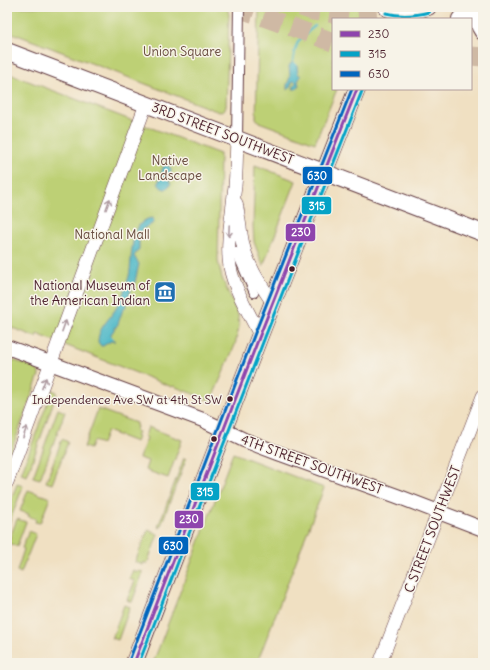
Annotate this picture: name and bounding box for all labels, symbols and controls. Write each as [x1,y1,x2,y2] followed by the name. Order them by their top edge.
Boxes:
[332,18,472,90] legend
[368,26,389,41] text: 230
[143,43,221,60] park label: Union Square
[368,46,386,61] text: 315
[368,66,390,81] text: 630
[149,98,297,169] street label: 3RD STREET SOUTHWEST
[138,152,202,184] park label: Native Landscape
[302,166,333,185] line badge: 630
[307,169,327,183] text: 630
[301,196,332,215] line badge: 315
[105,199,113,211] one-way arrow
[309,199,325,213] text: 315
[285,223,316,242] line badge: 230
[226,224,233,237] one-way arrow
[291,225,311,239] text: 230
[74,226,150,243] park label: National Mall
[287,264,297,274] unlabelled marker
[30,277,151,309] place label: National Museum of the American Indian
[152,279,178,305] museum icon: National Museum of the American Indian
[60,321,68,333] one-way arrow
[40,378,48,390] one-way arrow
[32,392,222,407] place label: Independence Ave SW at 4th St SW
[225,394,235,404] marker: Independence Ave SW at 4th St SW
[22,427,30,439] one-way arrow
[239,431,385,498] street label: 4TH STREET SOUTHWEST
[209,434,219,444] unlabelled marker
[400,463,465,595] street label: C STREET SOUTHWEST
[190,482,220,501] line badge: 315
[197,485,213,499] text: 315
[174,510,204,529] line badge: 230
[179,512,199,526] text: 230
[158,536,189,555] line badge: 630
[163,539,183,553] text: 630

